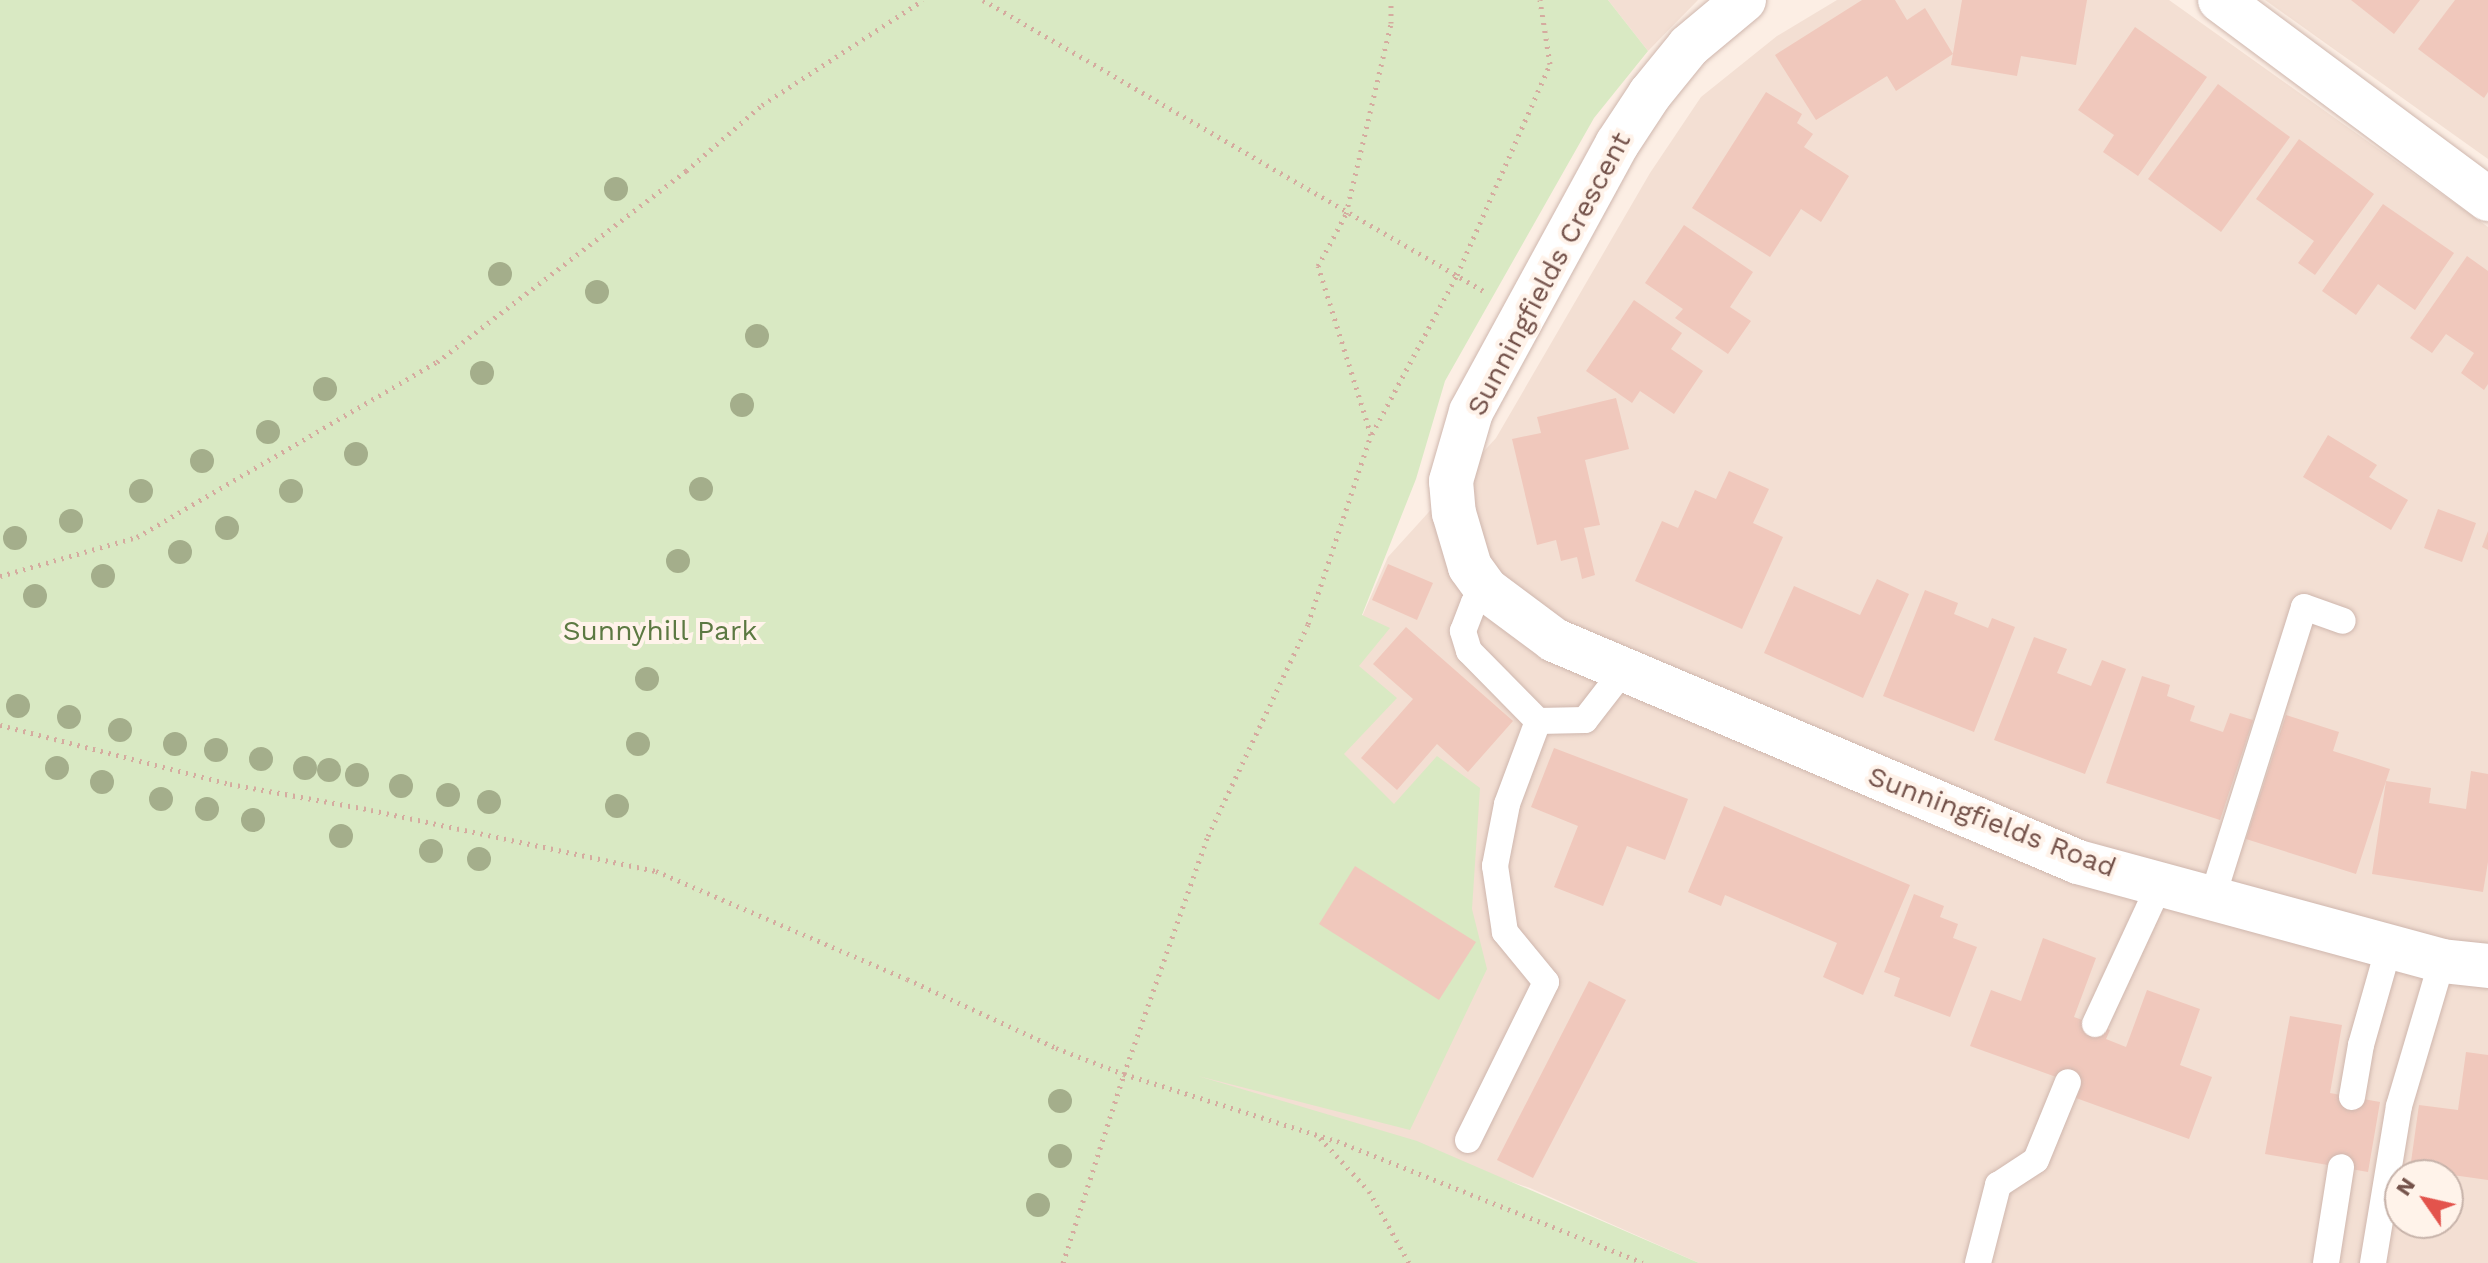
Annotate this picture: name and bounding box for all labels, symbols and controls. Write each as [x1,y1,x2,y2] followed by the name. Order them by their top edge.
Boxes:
[1460,126,1638,422] street label: Sunningfields Crescent
[562,614,758,648] park label: Sunnyhill Park
[1863,759,2121,885] street label: Sunningfields Road
[2384,1159,2464,1239] north arrow
[2390,1173,2420,1200] text: N

